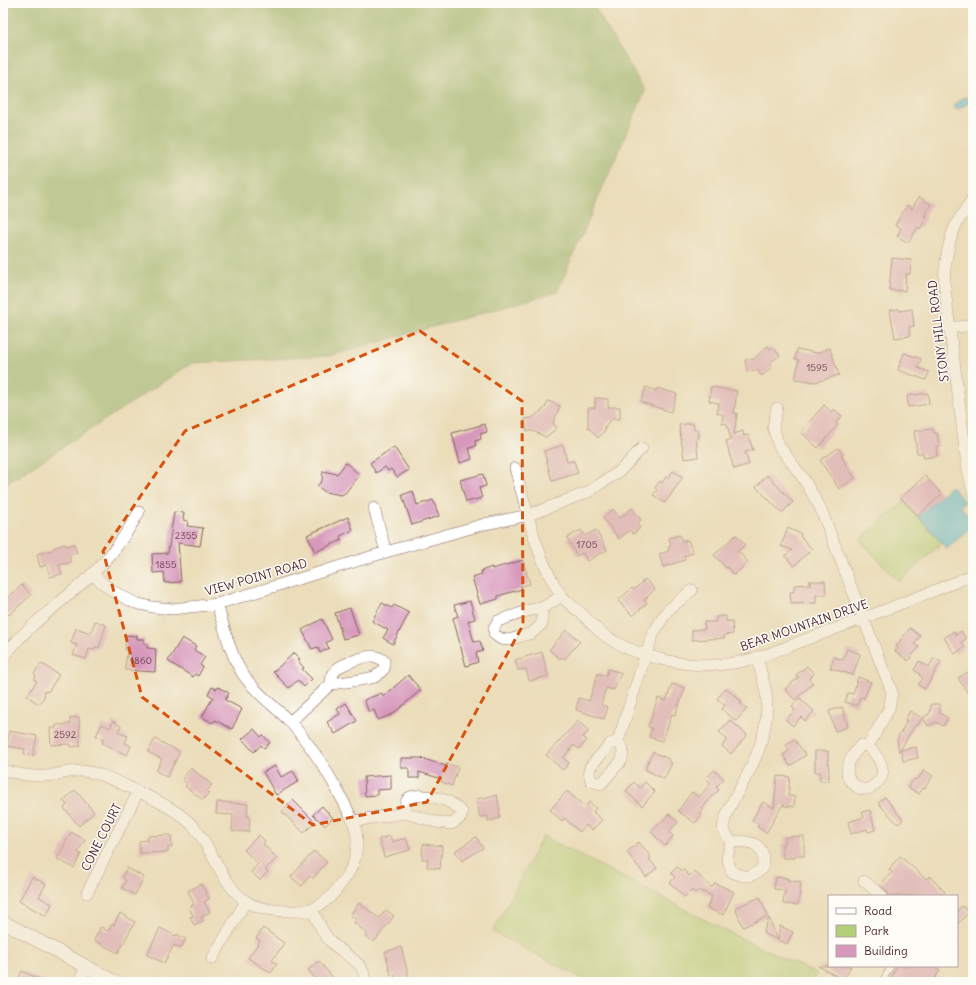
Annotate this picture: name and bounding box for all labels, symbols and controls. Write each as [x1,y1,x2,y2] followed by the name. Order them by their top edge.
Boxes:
[924,279,952,383] street label: STONY HILL ROAD
[806,361,828,374] house number: 1595
[175,529,198,542] house number: 2355
[576,538,598,551] house number: 1705
[203,555,309,599] street label: VIEW POINT ROAD
[155,558,177,571] house number: 1855
[738,596,870,654] street label: BEAR MOUNTAIN DRIVE
[130,654,152,667] house number: 1860
[54,728,77,741] house number: 2592
[78,801,124,873] street label: CONE COURT
[828,895,958,967] legend
[864,903,892,918] text: Road
[864,923,889,938] text: Park
[864,943,908,958] text: Building

